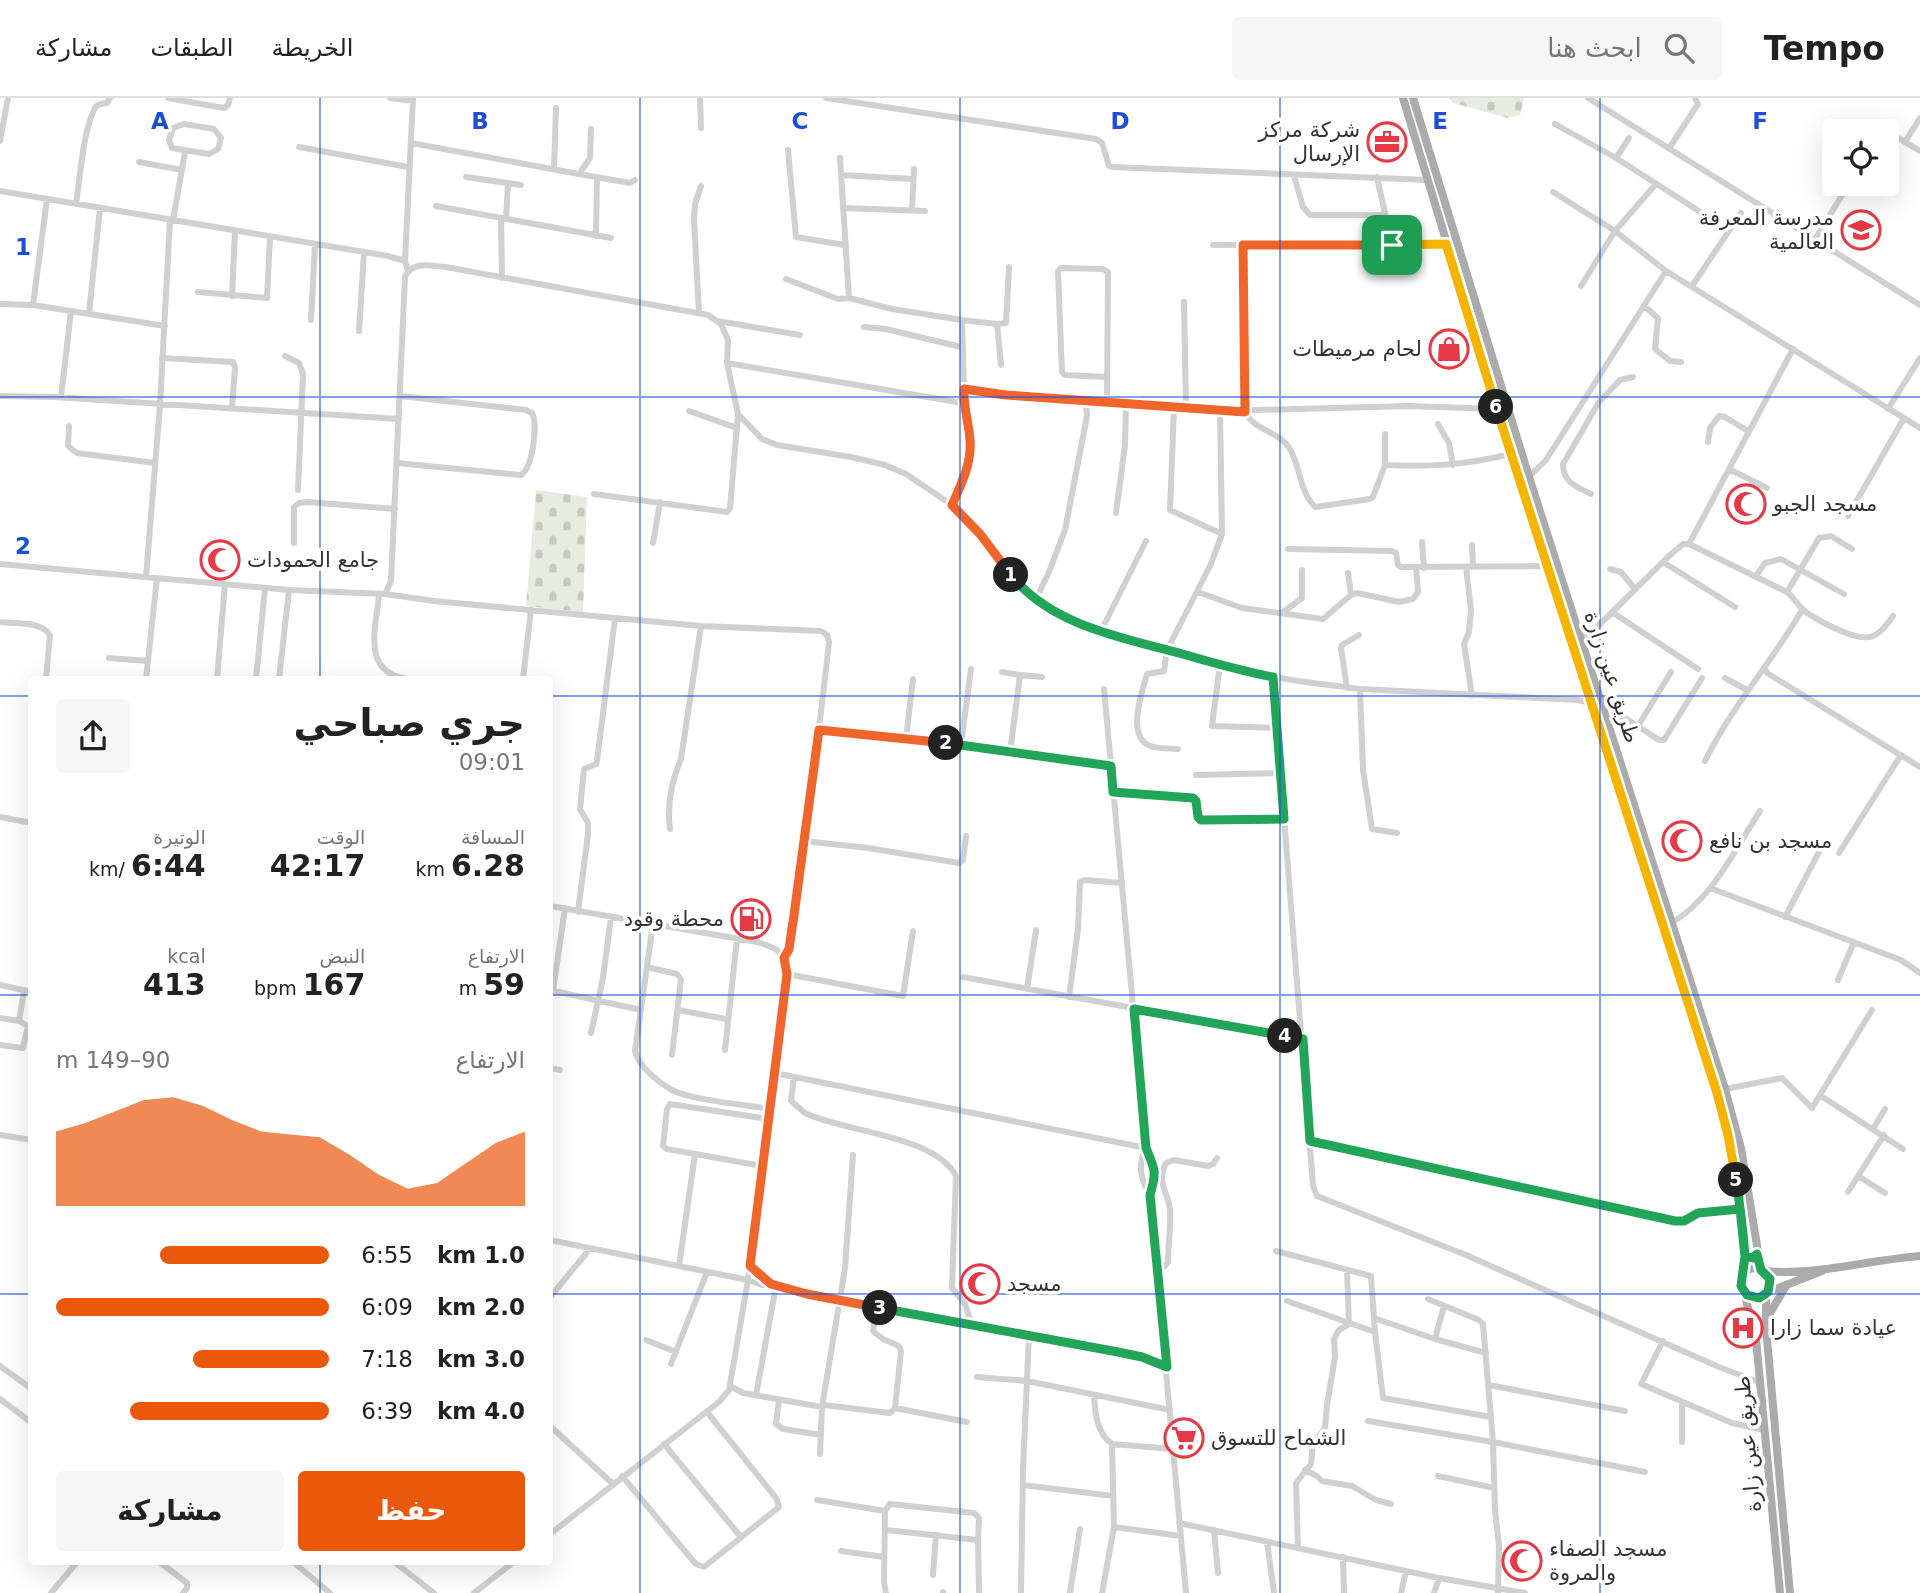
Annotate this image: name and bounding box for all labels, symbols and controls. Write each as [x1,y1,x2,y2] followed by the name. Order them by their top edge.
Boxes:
[1232,17,1722,80] search box
[1660,29,1698,67] icon: search
[1764,29,1885,68] text: Tempo
[1547,33,1642,63] text: ابحث هنا
[35,34,112,62] text: مشاركة
[150,34,233,62] text: الطبقات
[271,34,353,62] text: الخريطة
[151,108,169,134] text: A
[471,108,489,134] text: B
[792,108,808,134] text: C
[1110,108,1130,134] text: D
[1432,108,1448,134] text: E
[1752,108,1768,134] text: F
[1257,118,1360,166] place label: شركة مركز الإرسال
[1822,119,1899,196] map controls
[1822,119,1899,196] button: locate
[1366,121,1408,163] office icon: شركة مركز الإرسال
[1699,206,1834,254] place label: مدرسة المعرفة العالمية
[1840,209,1882,251] school or university icon: مدرسة المعرفة العالمية
[1362,215,1422,275] pin
[1373,226,1411,264] icon: arrive
[15,234,31,260] text: 1
[1428,328,1470,370] shop icon: لحام مرميطات
[1292,337,1422,361] place label: لحام مرميطات
[1478,390,1514,424] pin: 6
[1489,395,1502,417] text: 6
[1725,483,1767,525] mosque icon: مسجد الجبو
[1772,492,1877,516] place label: مسجد الجبو
[15,533,31,559] text: 2
[199,539,241,581] mosque icon: جامع الحمودات
[247,548,379,572] place label: جامع الحمودات
[993,558,1028,592] pin: 1
[1004,563,1017,585] text: 1
[1579,608,1645,746] street label: طريق عين زارة
[56,699,130,773] button: share
[294,701,525,745] text: جري صباحي
[928,726,964,760] pin: 2
[939,731,952,753] text: 2
[459,749,525,775] text: 09:01
[1661,820,1703,862] mosque icon: مسجد بن نافع
[153,826,206,848] text: الوتيرة
[317,826,365,848] text: الوقت
[461,826,525,848] text: المسافة
[1709,829,1832,853] place label: مسجد بن نافع
[131,848,206,883] text: 6:44
[270,848,365,883] text: 42:17
[451,848,525,883] text: 6.28
[89,858,131,880] text: /km
[415,858,451,880] text: km
[730,898,772,940] fuel station icon: محطة وقود
[624,907,724,931] place label: محطة وقود
[167,945,206,967] text: kcal
[320,945,365,967] text: النبض
[468,945,525,967] text: الارتفاع
[143,967,206,1002] text: 413
[303,967,365,1002] text: 167
[483,967,525,1002] text: 59
[254,977,303,999] text: bpm
[459,977,483,999] text: m
[1268,1018,1302,1054] pin: 4
[1278,1024,1291,1046] text: 4
[56,1047,170,1073] text: 90–149 m
[456,1047,525,1073] text: الارتفاع
[1718,1162,1754,1198] pin: 5
[1729,1168,1742,1190] text: 5
[361,1242,413,1268] text: 6:55
[437,1242,525,1268] text: 1.0 km
[959,1263,1001,1305] mosque icon: مسجد
[1007,1272,1062,1296] place label: مسجد
[862,1290,898,1326] pin: 3
[361,1294,413,1320] text: 6:09
[437,1294,525,1320] text: 2.0 km
[873,1296,886,1318] text: 3
[1722,1307,1764,1349] hospital icon: عيادة سما زارا
[1770,1316,1897,1340] place label: عيادة سما زارا
[361,1346,413,1372] text: 7:18
[437,1346,525,1372] text: 3.0 km
[1730,1375,1766,1513] street label: طريق عين زارة
[361,1398,413,1424] text: 6:39
[437,1398,525,1424] text: 4.0 km
[1163,1417,1205,1459] supermarket icon: الشماح للتسوق
[1211,1426,1346,1450] place label: الشماح للتسوق
[56,1471,284,1551] button: مشاركة
[298,1471,525,1551] button: حفظ
[1549,1537,1668,1585] place label: مسجد الصفاء والمروة
[1501,1540,1543,1582] mosque icon: مسجد الصفاء والمروة

